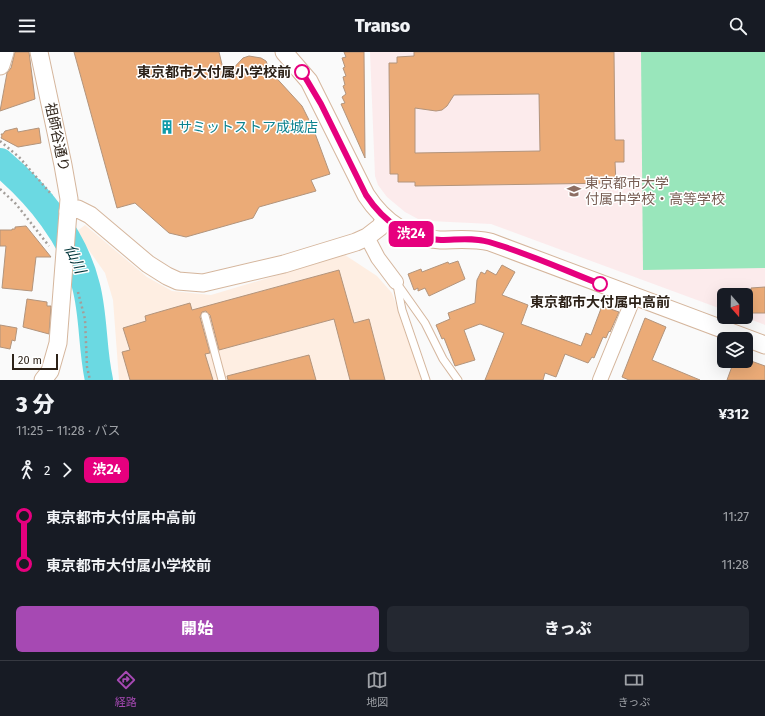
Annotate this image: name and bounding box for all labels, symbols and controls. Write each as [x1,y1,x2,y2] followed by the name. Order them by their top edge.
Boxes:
[16,15,38,37] icon: menu
[355,15,410,37] text: Transo
[727,15,749,37] icon: search
[137,64,291,81] place label: 東京都市大付属小学校前
[294,64,310,80] marker: 東京都市大付属小学校前
[41,101,73,173] street label: 祖師谷通り
[159,119,175,135] building icon: サミットストア成城店
[178,119,318,136] place label: サミットストア成城店
[585,175,725,208] place label: 東京都市大学 付属中学校・高等学校
[566,183,582,199] school or university icon: 東京都市大学 付属中学校・高等学校
[388,221,434,247] line badge: 渋24
[397,225,425,242] text: 渋24
[61,242,90,278] water label: 仙川
[592,276,608,292] marker: 東京都市大付属中高前
[717,288,753,324] north arrow
[717,288,753,368] map controls
[530,294,670,311] place label: 東京都市大付属中高前
[717,332,753,368] button: layers
[12,352,58,371] scale bar
[18,354,42,367] text: 20 m
[16,391,55,418] text: 3 分
[719,405,749,423] text: ¥312
[16,423,121,438] text: 11:25 – 11:28 · バス
[16,459,38,481] icon: walk
[56,459,78,481] icon: forward
[92,461,121,478] text: 渋24
[44,463,50,478] text: 2
[46,509,196,527] text: 東京都市大付属中高前
[723,509,749,524] text: 11:27
[46,557,211,575] text: 東京都市大付属小学校前
[721,557,749,572] text: 11:28
[16,606,379,652] button: 開始
[387,606,749,652] button: きっぷ
[115,669,137,709] tab: 経路
[366,669,388,709] tab: 地図
[618,669,650,709] tab: きっぷ

